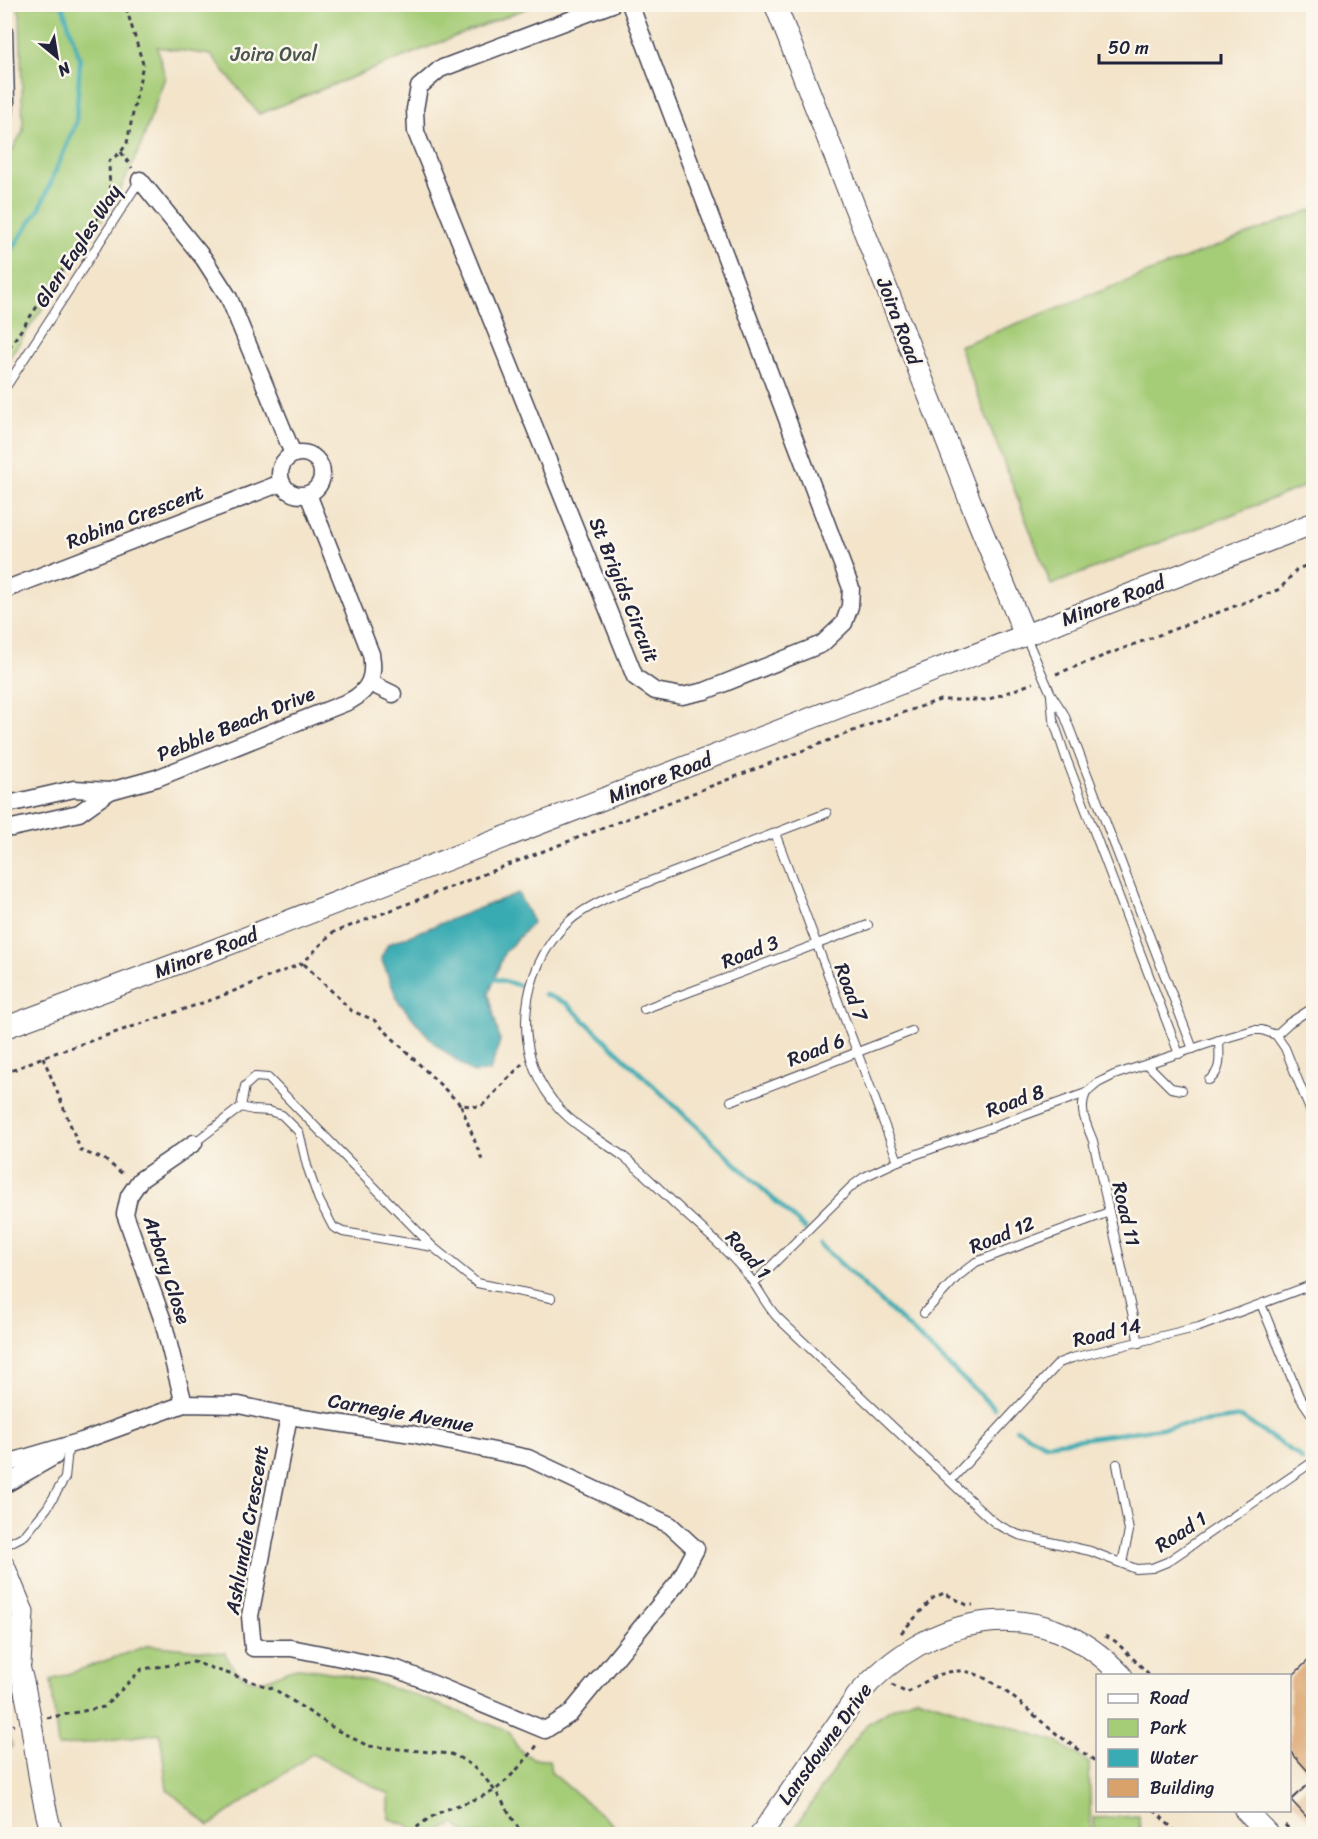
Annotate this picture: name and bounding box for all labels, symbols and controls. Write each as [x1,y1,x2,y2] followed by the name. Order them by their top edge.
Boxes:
[27,27,87,87] north arrow
[1099,27,1220,65] scale bar
[1108,32,1149,64] text: 50 m
[230,37,318,72] park label: Joira Oval
[51,54,77,85] text: N
[25,177,132,315] street label: Glen Eagles Way
[866,271,932,371] street label: Joira Road
[61,475,209,559] street label: Robina Crescent
[579,512,669,669] street label: St Brigids Circuit
[1056,565,1171,637] street label: Minore Road
[152,676,321,772] street label: Pebble Beach Drive
[603,742,718,814] street label: Minore Road
[149,917,264,989] street label: Minore Road
[716,925,784,979] street label: Road 3
[824,958,879,1028] street label: Road 7
[782,1023,850,1077] street label: Road 6
[981,1074,1049,1128] street label: Road 8
[1102,1178,1150,1250] street label: Road 11
[964,1206,1041,1264] street label: Road 12
[133,1210,201,1329] street label: Arbory Close
[716,1222,780,1288] street label: Road 1
[1069,1308,1145,1358] street label: Road 14
[325,1383,477,1443] street label: Carnegie Avenue
[215,1443,279,1618] street label: Ashlundie Crescent
[1148,1502,1214,1562] street label: Road 1
[1096,1674,1291,1812] legend
[768,1675,882,1813] street label: Lansdowne Drive
[1150,1682,1190,1714] text: Road
[1150,1712,1187,1744] text: Park
[1150,1742,1199,1774] text: Water
[1150,1772,1214,1804] text: Building

